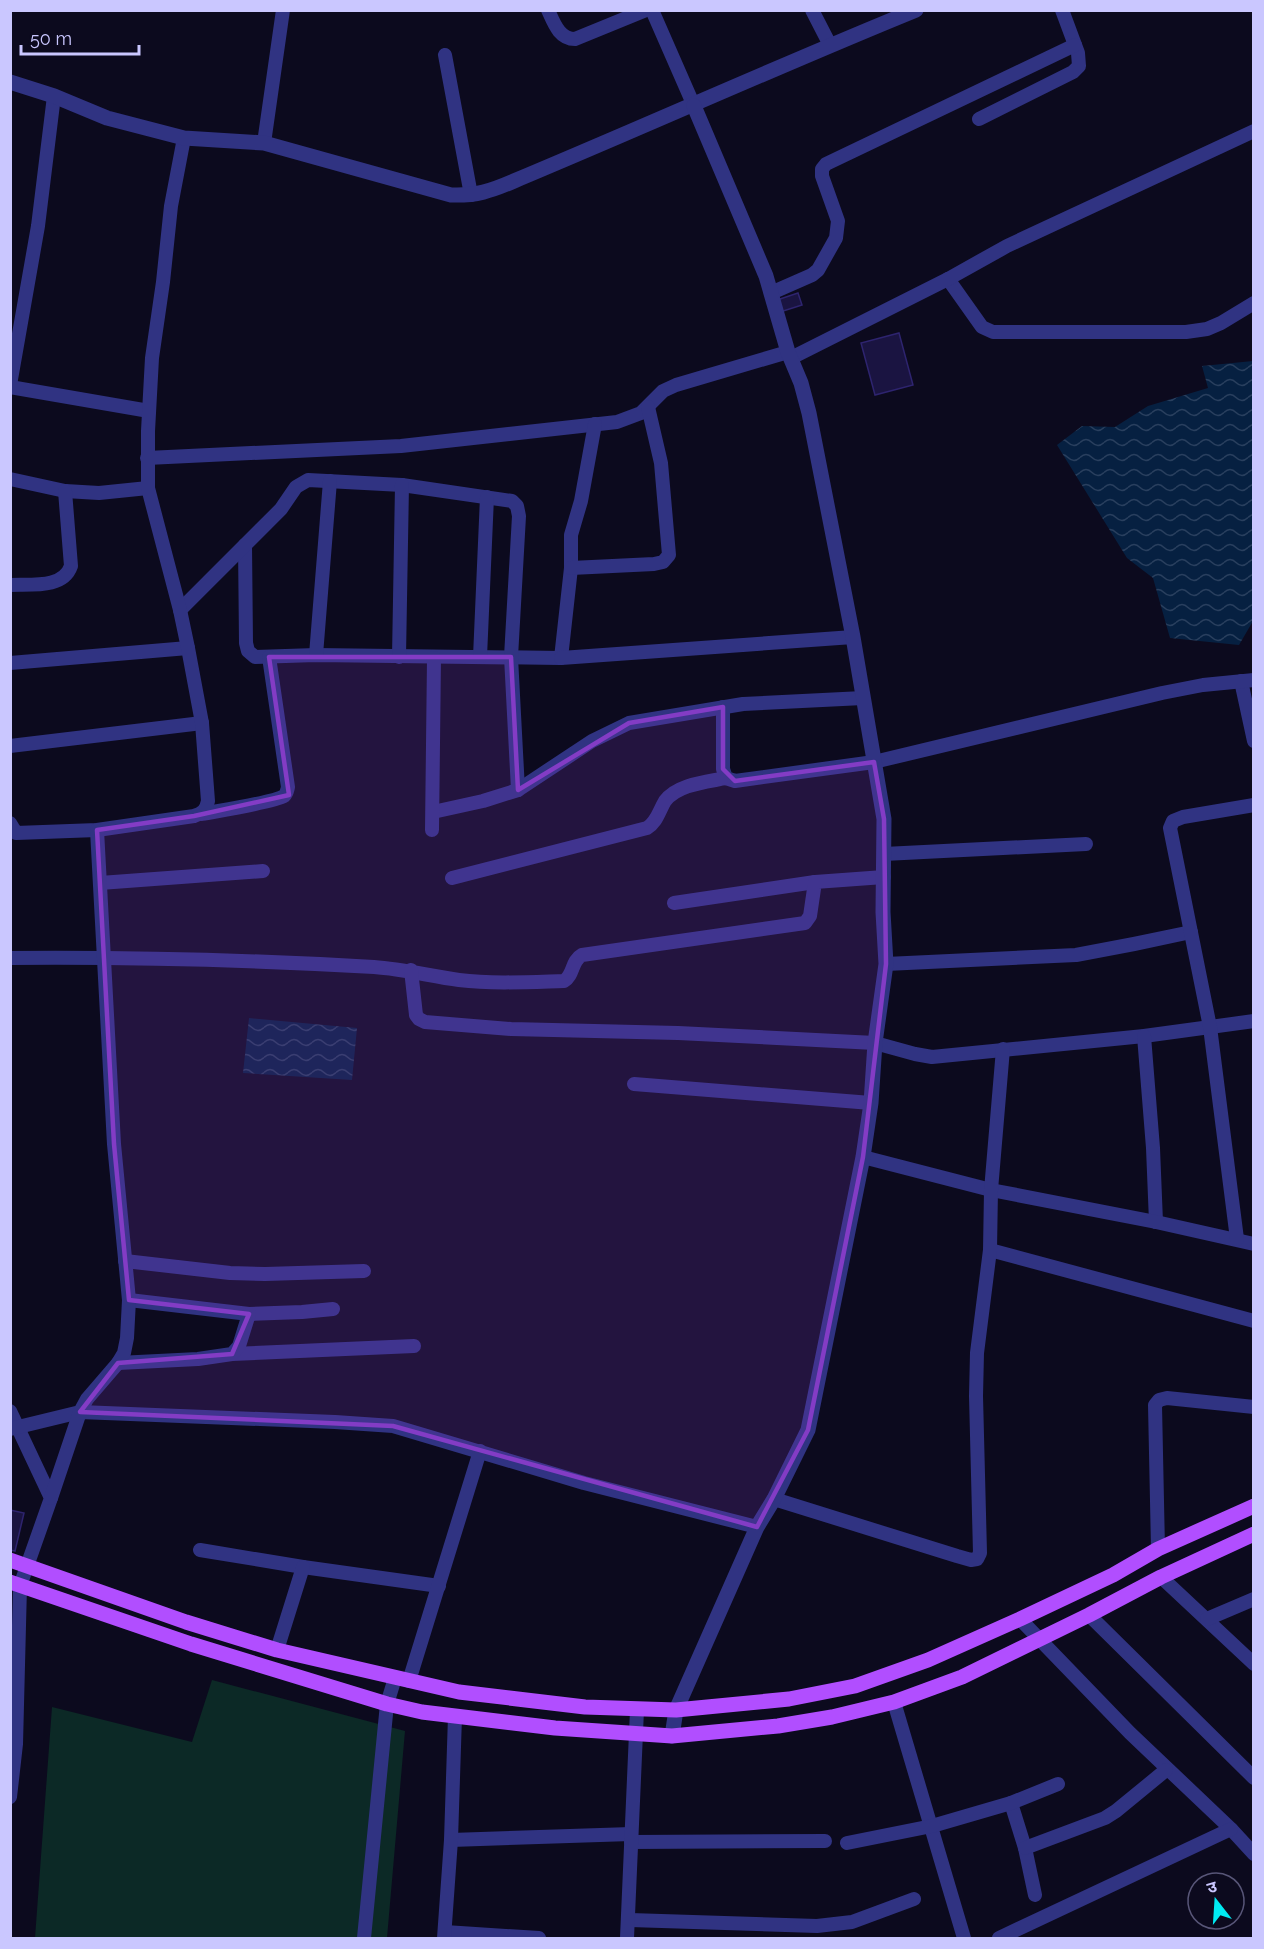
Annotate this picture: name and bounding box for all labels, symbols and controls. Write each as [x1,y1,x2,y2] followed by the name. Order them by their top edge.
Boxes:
[21,18,140,56] scale bar
[30,28,72,49] text: 50 m
[1186,1871,1246,1931] north arrow
[1205,1876,1220,1898] text: उ

